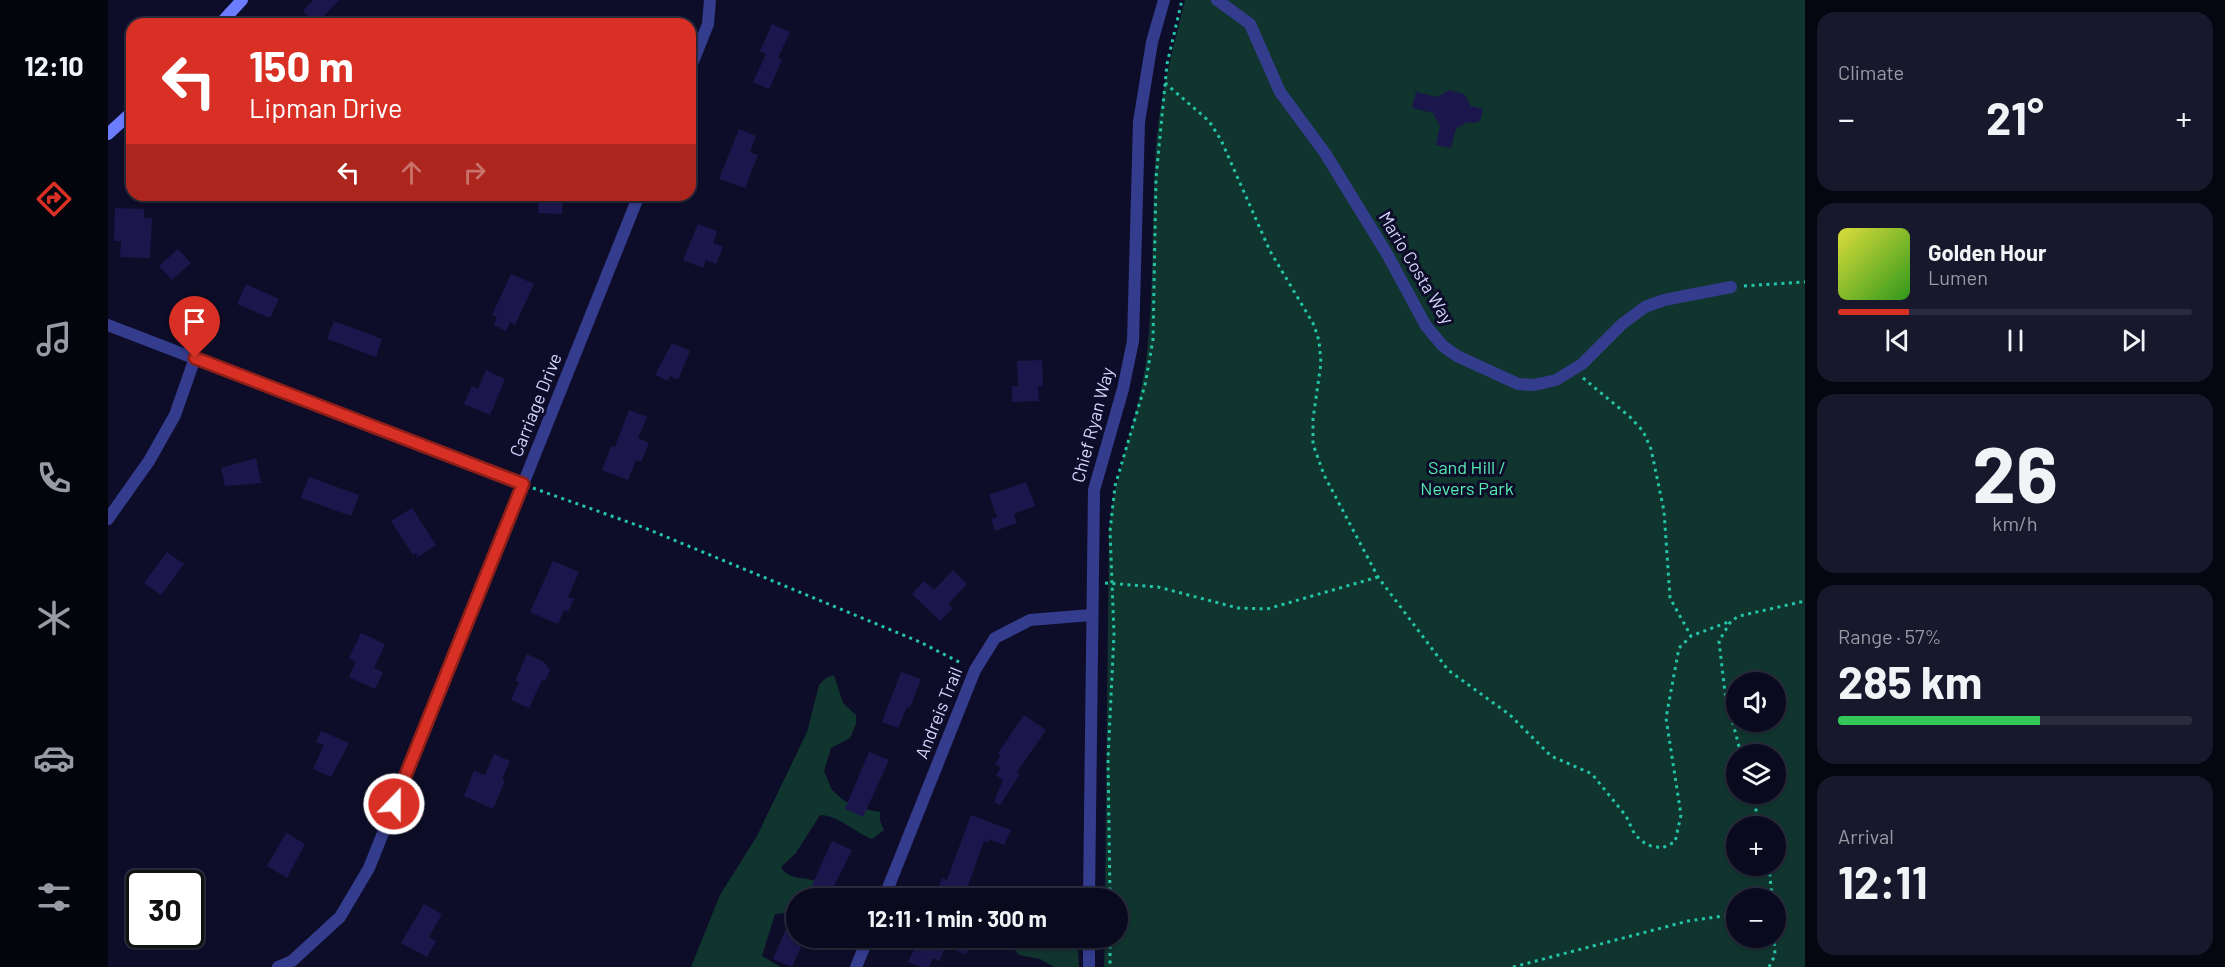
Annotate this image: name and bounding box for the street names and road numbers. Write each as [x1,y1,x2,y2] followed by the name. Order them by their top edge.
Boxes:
[1375,207,1459,328] street label: Mario Costa Way
[504,350,566,460] street label: Carriage Drive
[1066,365,1118,485] street label: Chief Ryan Way
[910,664,966,762] street label: Andreis Trail

